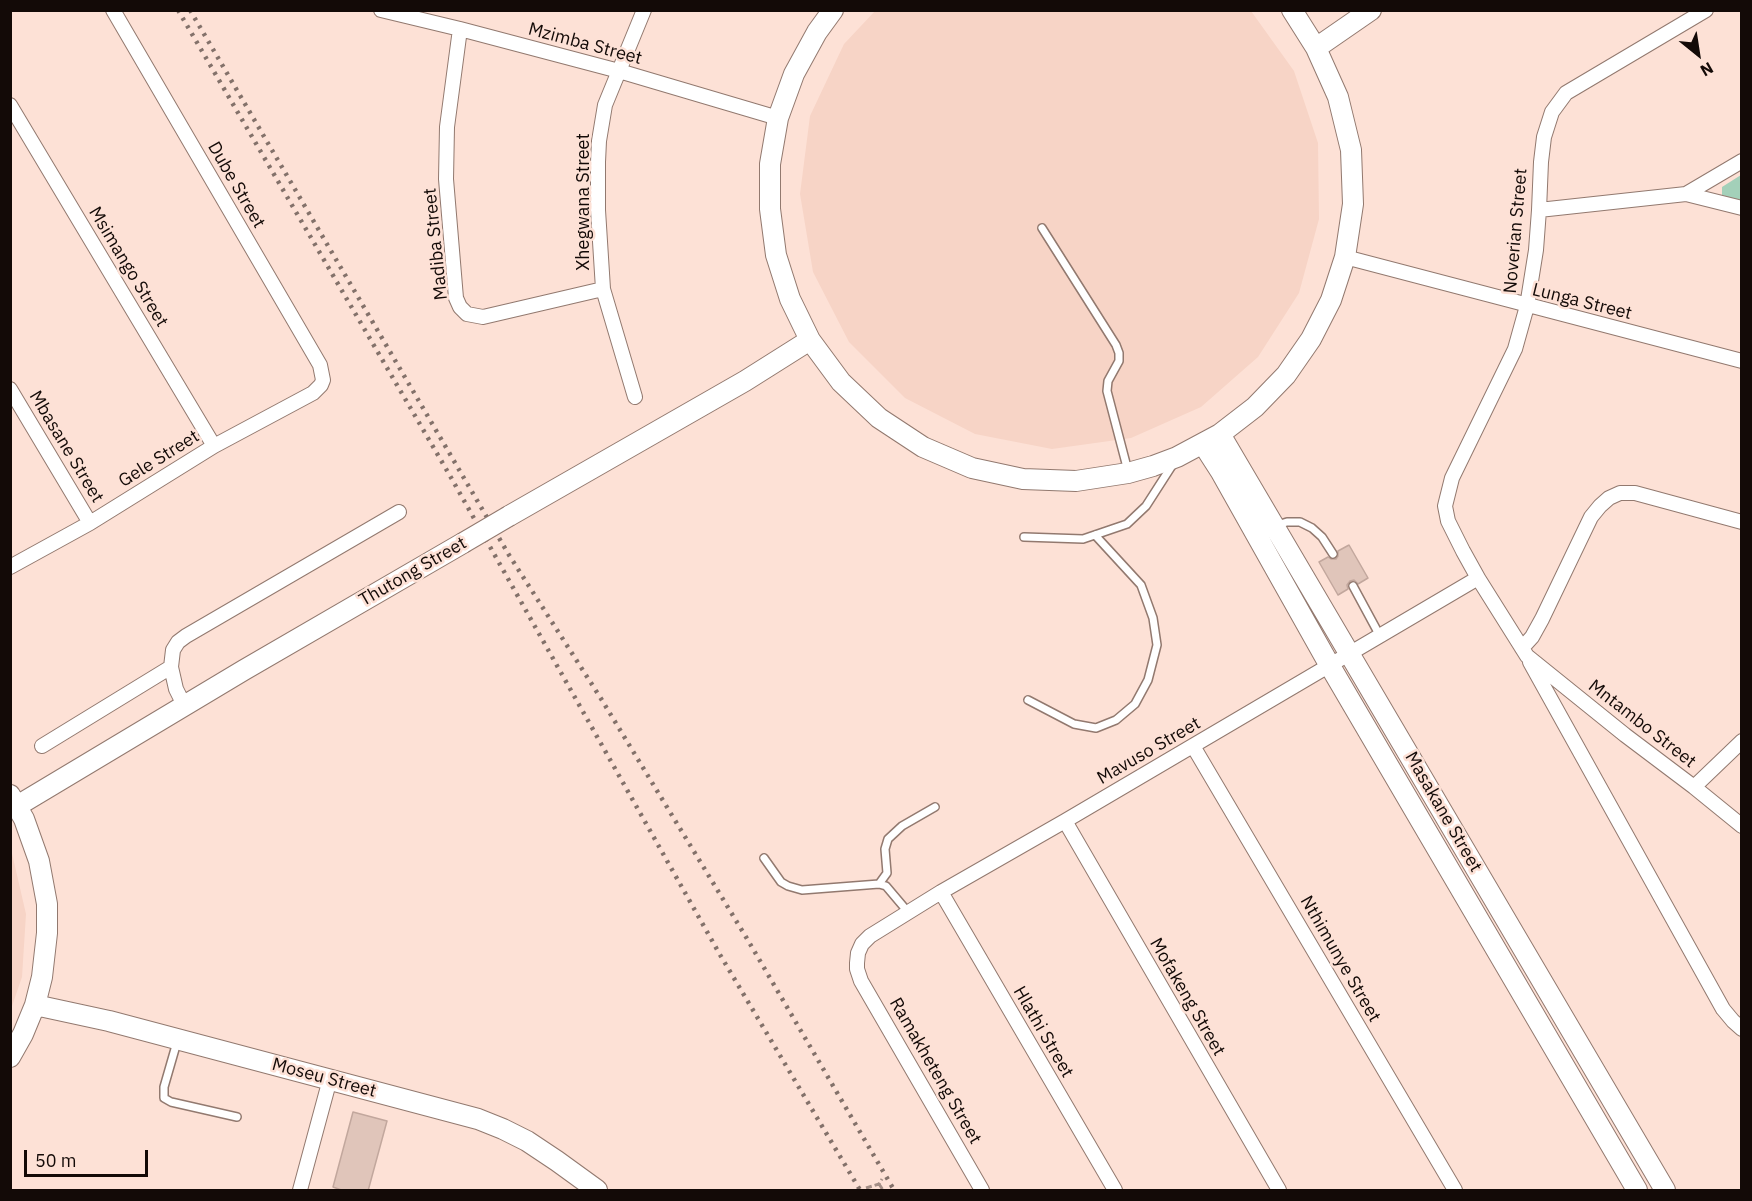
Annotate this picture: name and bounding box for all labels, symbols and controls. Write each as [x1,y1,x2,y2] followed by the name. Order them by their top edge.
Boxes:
[526,18,644,70] street label: Mzimba Street
[1668,24,1728,84] north arrow
[1697,58,1717,81] text: N
[573,133,595,271] street label: Xhegwana Street
[203,138,269,232] street label: Dube Street
[1500,167,1532,295] street label: Noverian Street
[419,187,453,301] street label: Madiba Street
[84,203,172,331] street label: Msimango Street
[1530,279,1634,325] street label: Lunga Street
[24,387,108,507] street label: Mbasane Street
[115,426,203,492] street label: Gele Street
[355,533,471,611] street label: Thutong Street
[1584,675,1700,773] street label: Mntambo Street
[1094,713,1204,789] street label: Mavuso Street
[1400,748,1486,876] street label: Masakane Street
[1295,892,1385,1026] street label: Nthimunye Street
[1145,934,1229,1060] street label: Mofakeng Street
[1008,982,1078,1082] street label: Hlathi Street
[884,994,986,1148] street label: Ramakheteng Street
[269,1054,379,1102] street label: Moseu Street
[27,1138,152,1176] scale bar
[35,1149,77,1172] text: 50 m

